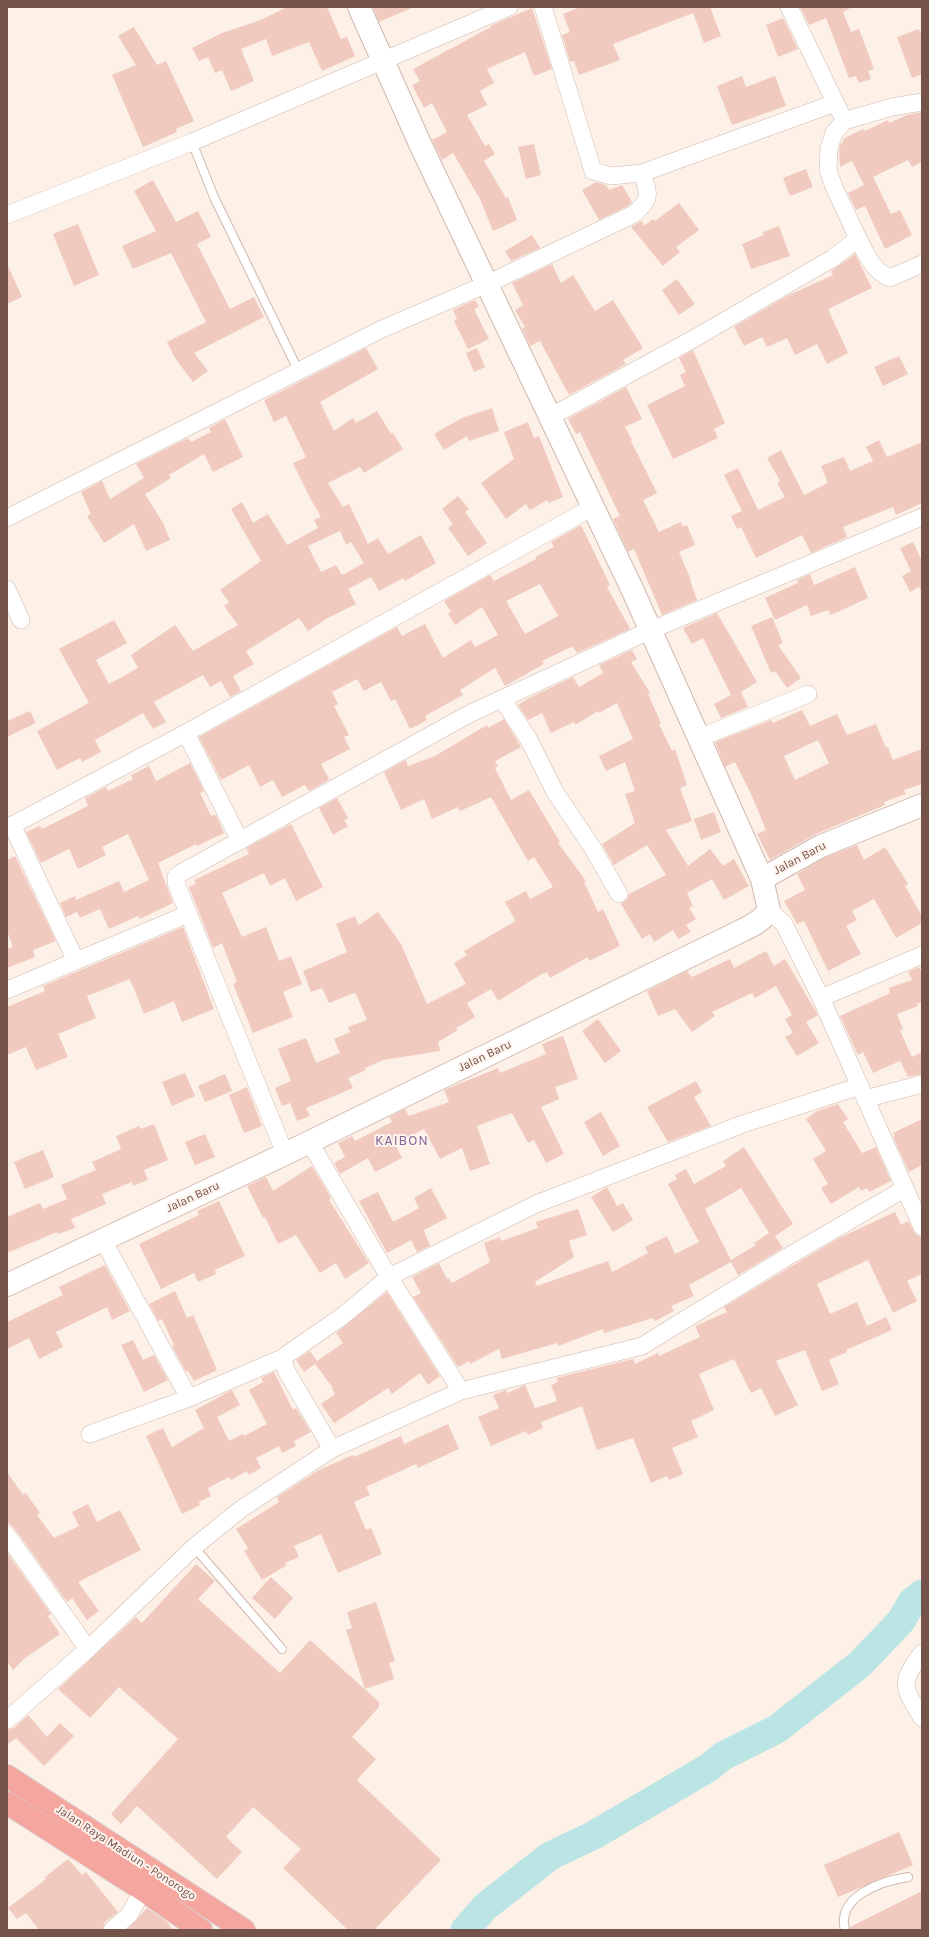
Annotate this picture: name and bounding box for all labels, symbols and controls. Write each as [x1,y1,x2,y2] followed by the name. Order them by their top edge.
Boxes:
[771,838,829,878] street label: Jalan Baru
[456,1037,514,1075] street label: Jalan Baru
[375,1133,429,1149] district label: KAIBON
[164,1178,222,1216] street label: Jalan Baru
[53,1802,199,1904] street label: Jalan Raya Madiun - Ponorogo

